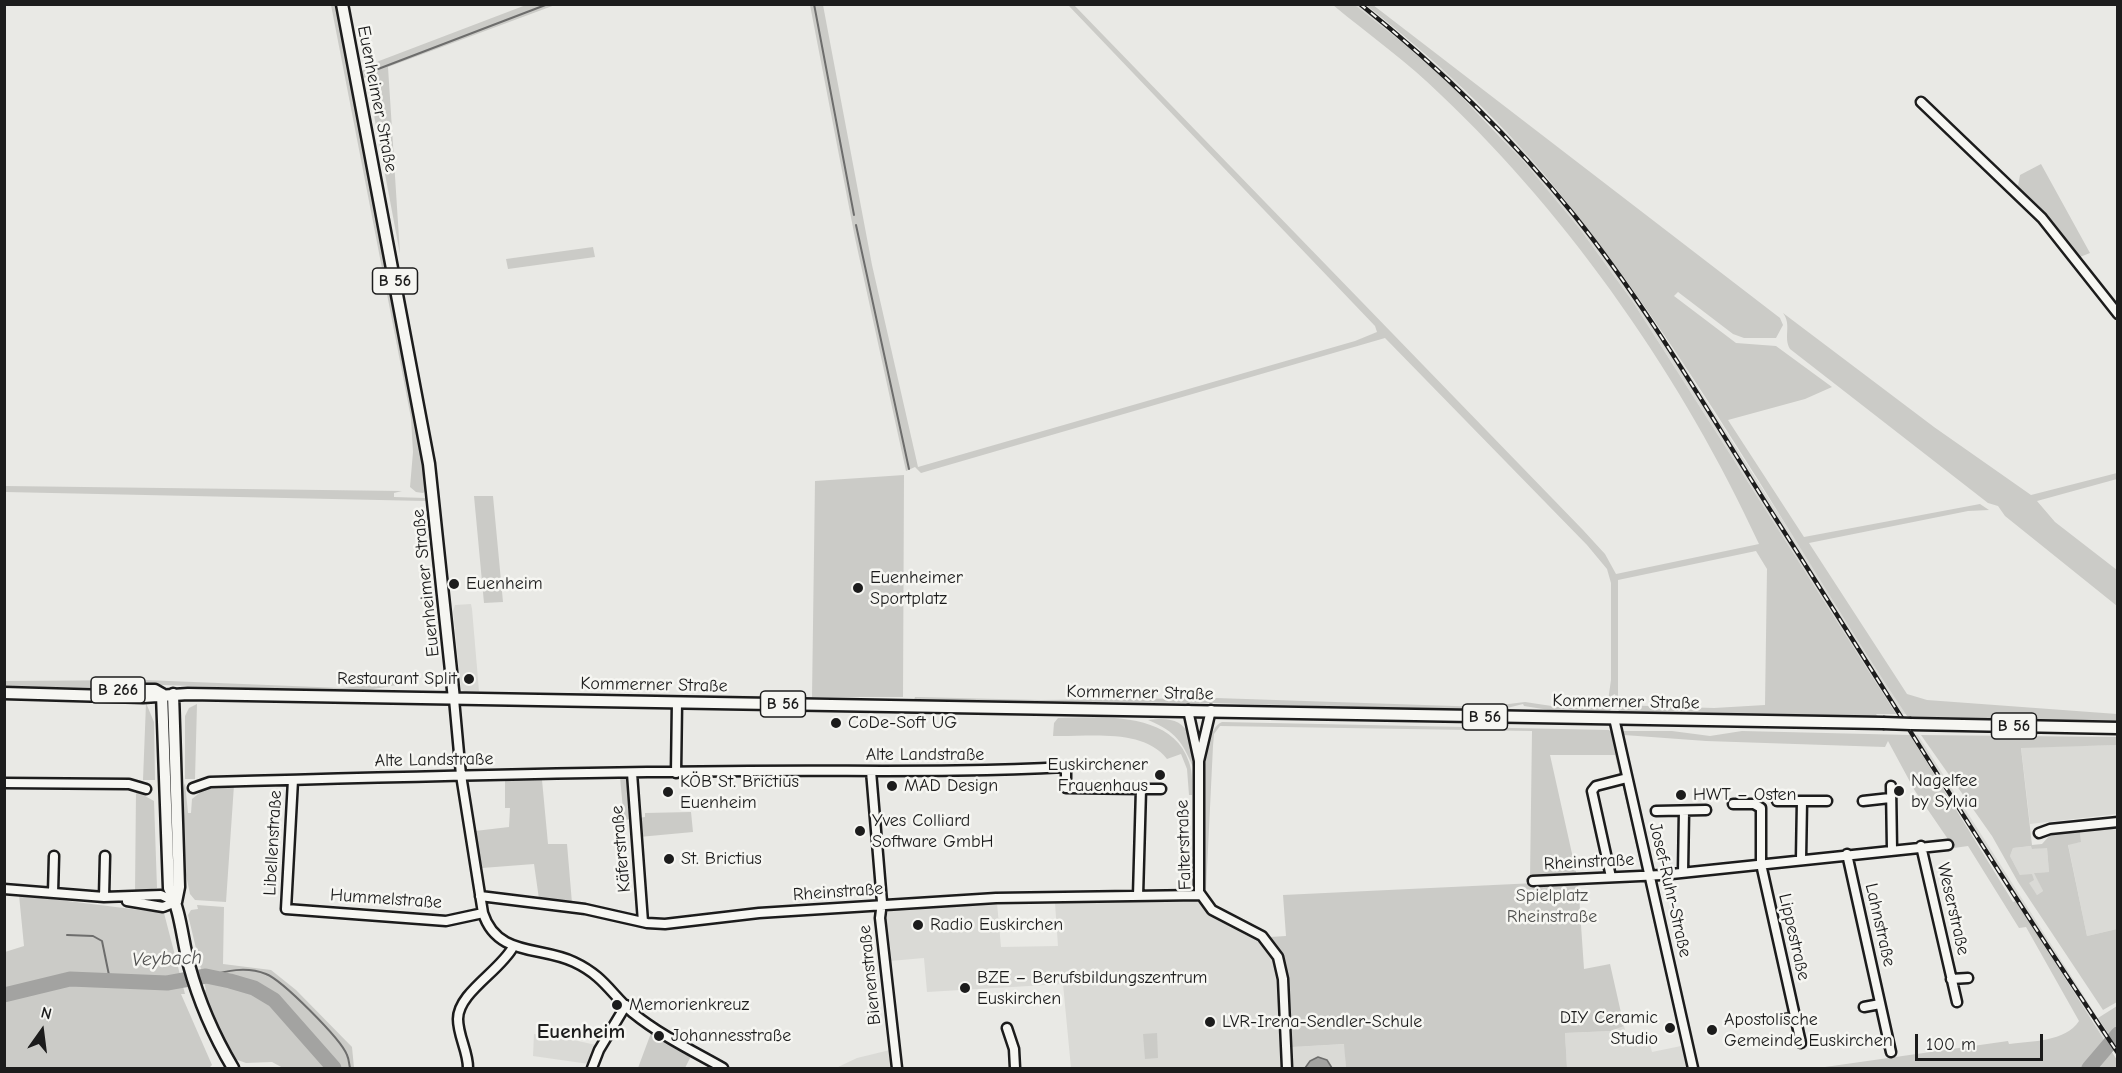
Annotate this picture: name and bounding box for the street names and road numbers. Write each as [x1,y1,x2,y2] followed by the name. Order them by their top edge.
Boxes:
[352,24,402,174] street label: Euenheimer Straße
[372,268,418,294] road number: B 56
[407,508,445,658] street label: Euenheimer Straße
[580,673,728,697] street label: Kommerner Straße
[91,677,145,703] road number: B 266
[1066,681,1214,705] street label: Kommerner Straße
[1552,690,1700,714] street label: Kommerner Straße
[760,691,806,717] road number: B 56
[1462,704,1508,730] road number: B 56
[1992,713,2036,739] road number: B 56
[866,744,984,766] street label: Alte Landstraße
[374,748,494,772] street label: Alte Landstraße
[259,790,287,896] street label: Libellenstraße
[1172,799,1196,891] street label: Falterstraße
[606,805,636,893] street label: Käferstraße
[1644,820,1696,960] street label: Josef-Ruhr-Straße
[1543,849,1635,875] street label: Rheinstraße
[1932,861,1974,957] street label: Weserstraße
[792,878,884,906] street label: Rheinstraße
[1860,881,1900,969] street label: Lahnstraße
[329,884,443,914] street label: Hummelstraße
[1774,891,1814,983] street label: Lippestraße
[854,924,886,1026] street label: Bienenstraße

